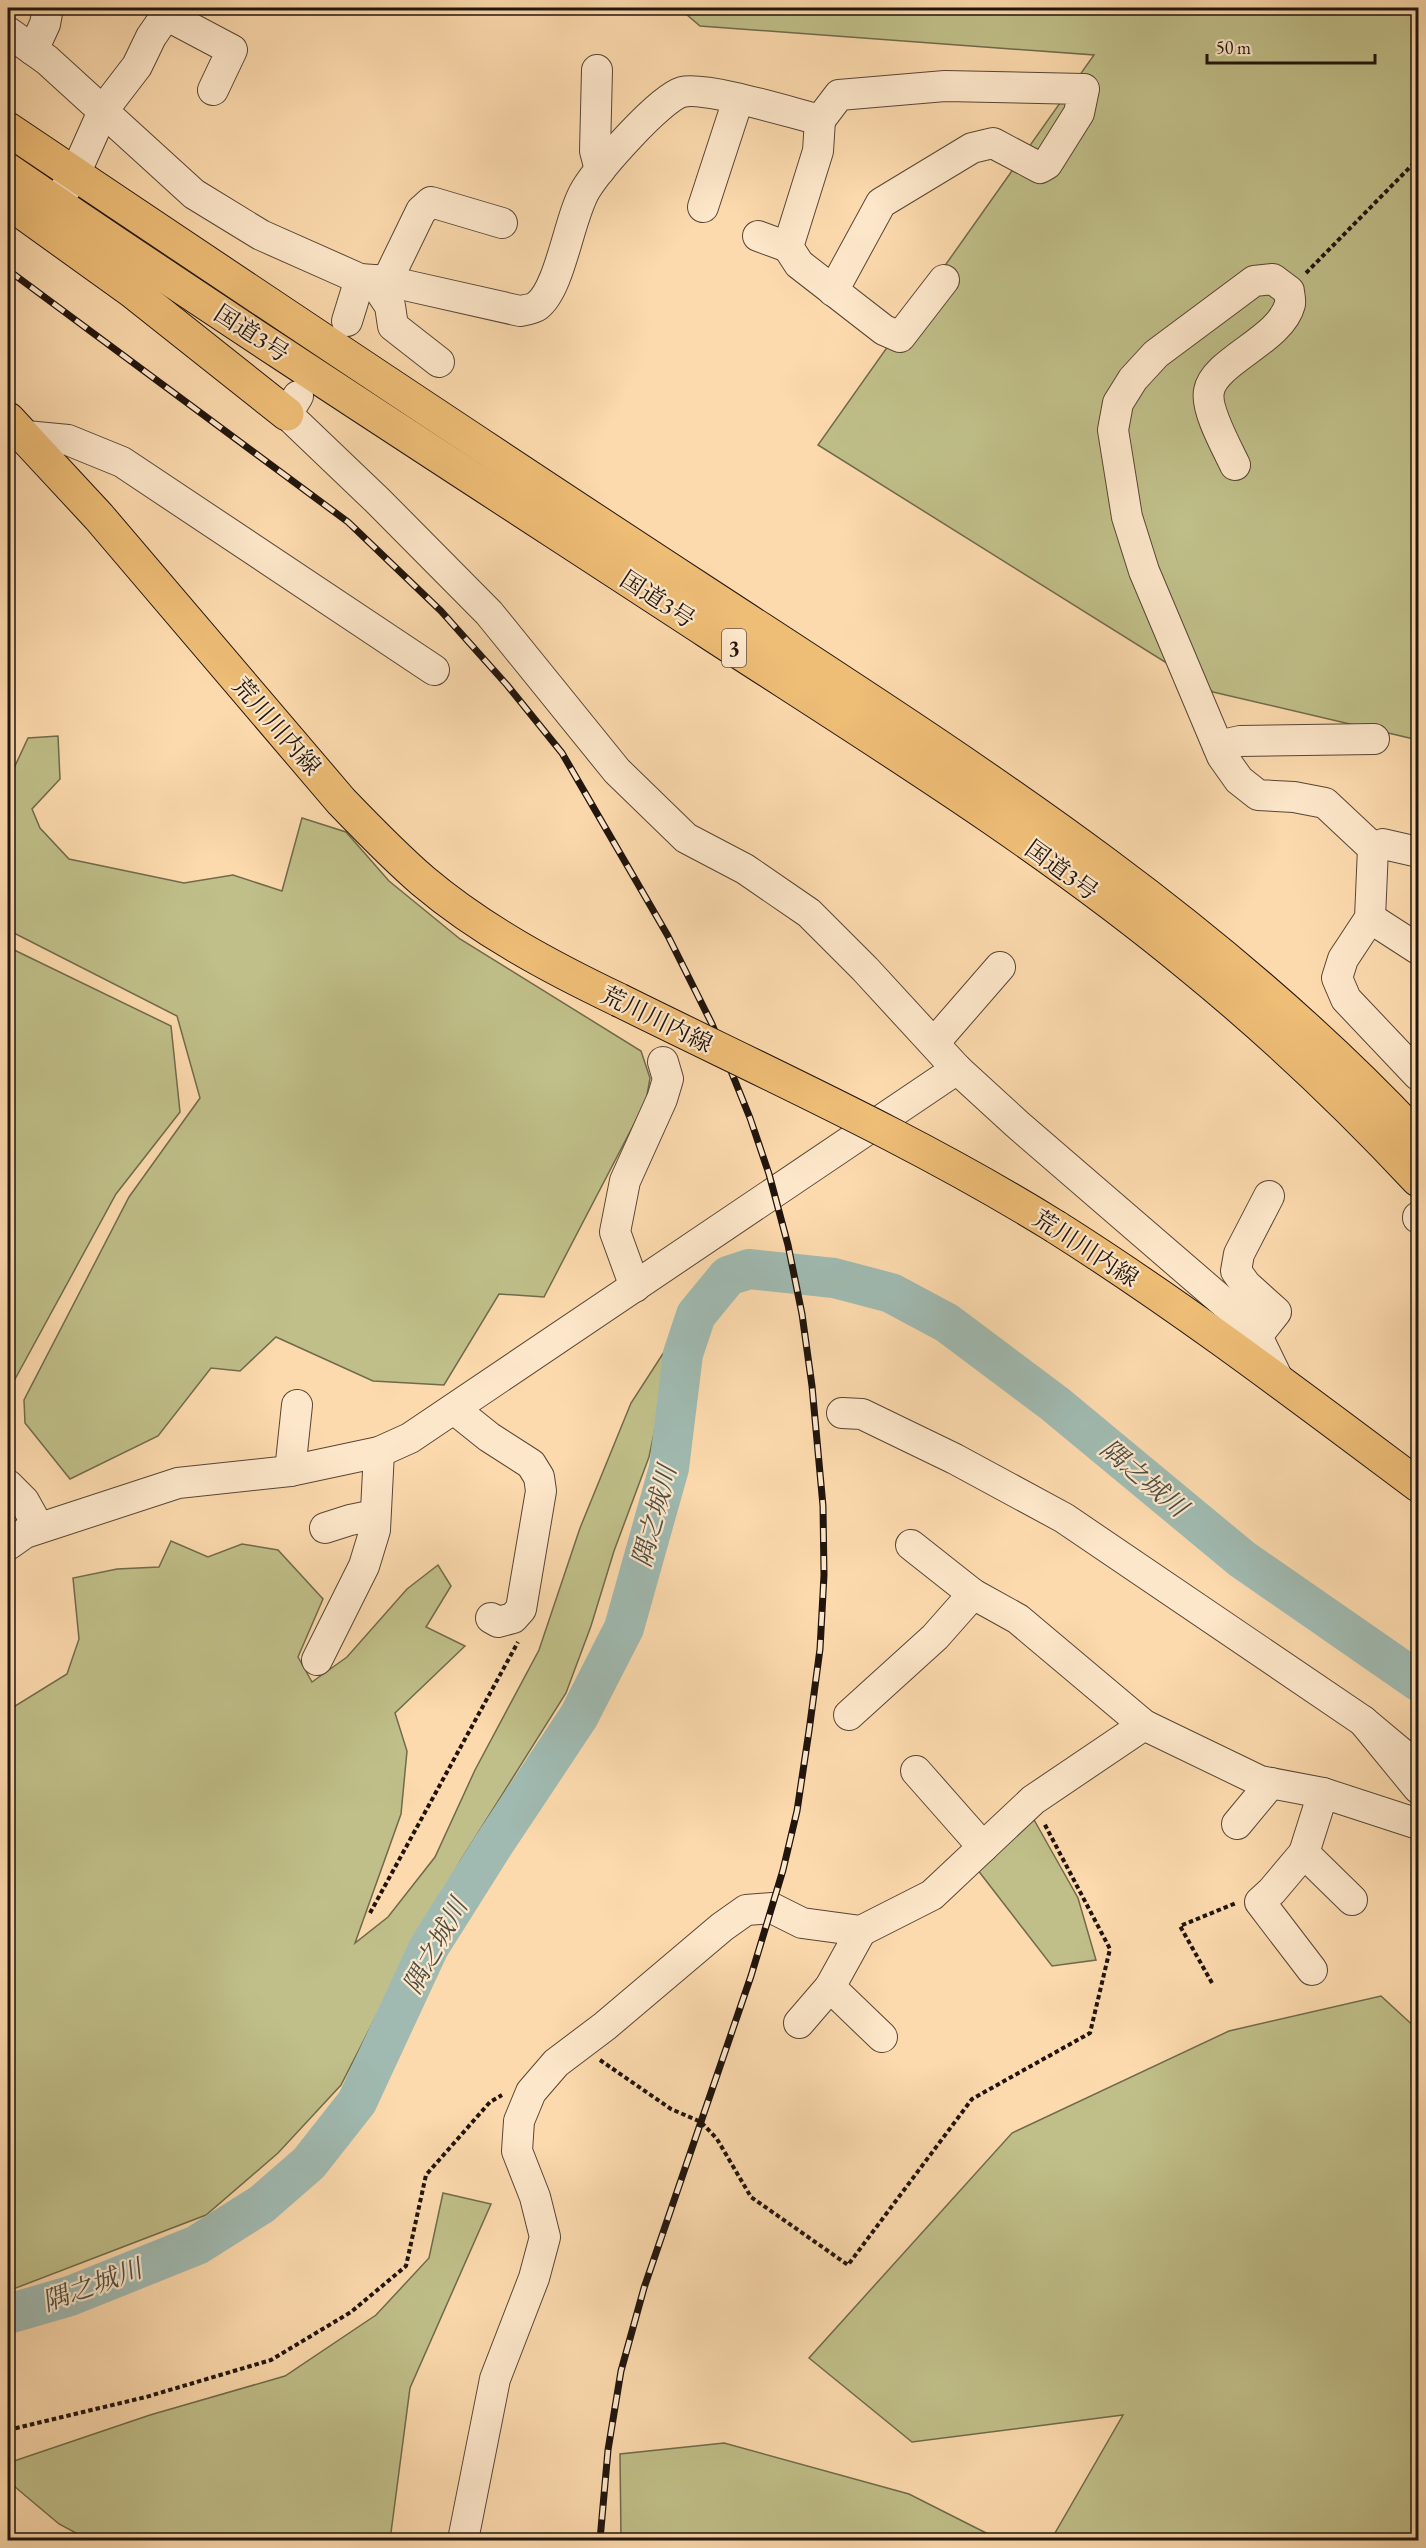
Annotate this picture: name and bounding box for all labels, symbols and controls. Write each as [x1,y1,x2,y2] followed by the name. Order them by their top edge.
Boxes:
[1207,27,1375,65] scale bar
[1216,36,1251,59] text: 50 m
[209,297,295,369] street label: 国道3号
[615,563,701,635] street label: 国道3号
[722,629,746,667] road number: 3
[226,671,328,781] street label: 荒川川内線
[1019,833,1105,907] street label: 国道3号
[596,979,718,1059] street label: 荒川川内線
[1027,1202,1145,1294] street label: 荒川川内線
[1093,1432,1197,1526] water label: 隅之城川
[624,1458,685,1571] water label: 隅之城川
[395,1890,477,2000] water label: 隅之城川
[37,2250,149,2319] water label: 隅之城川

